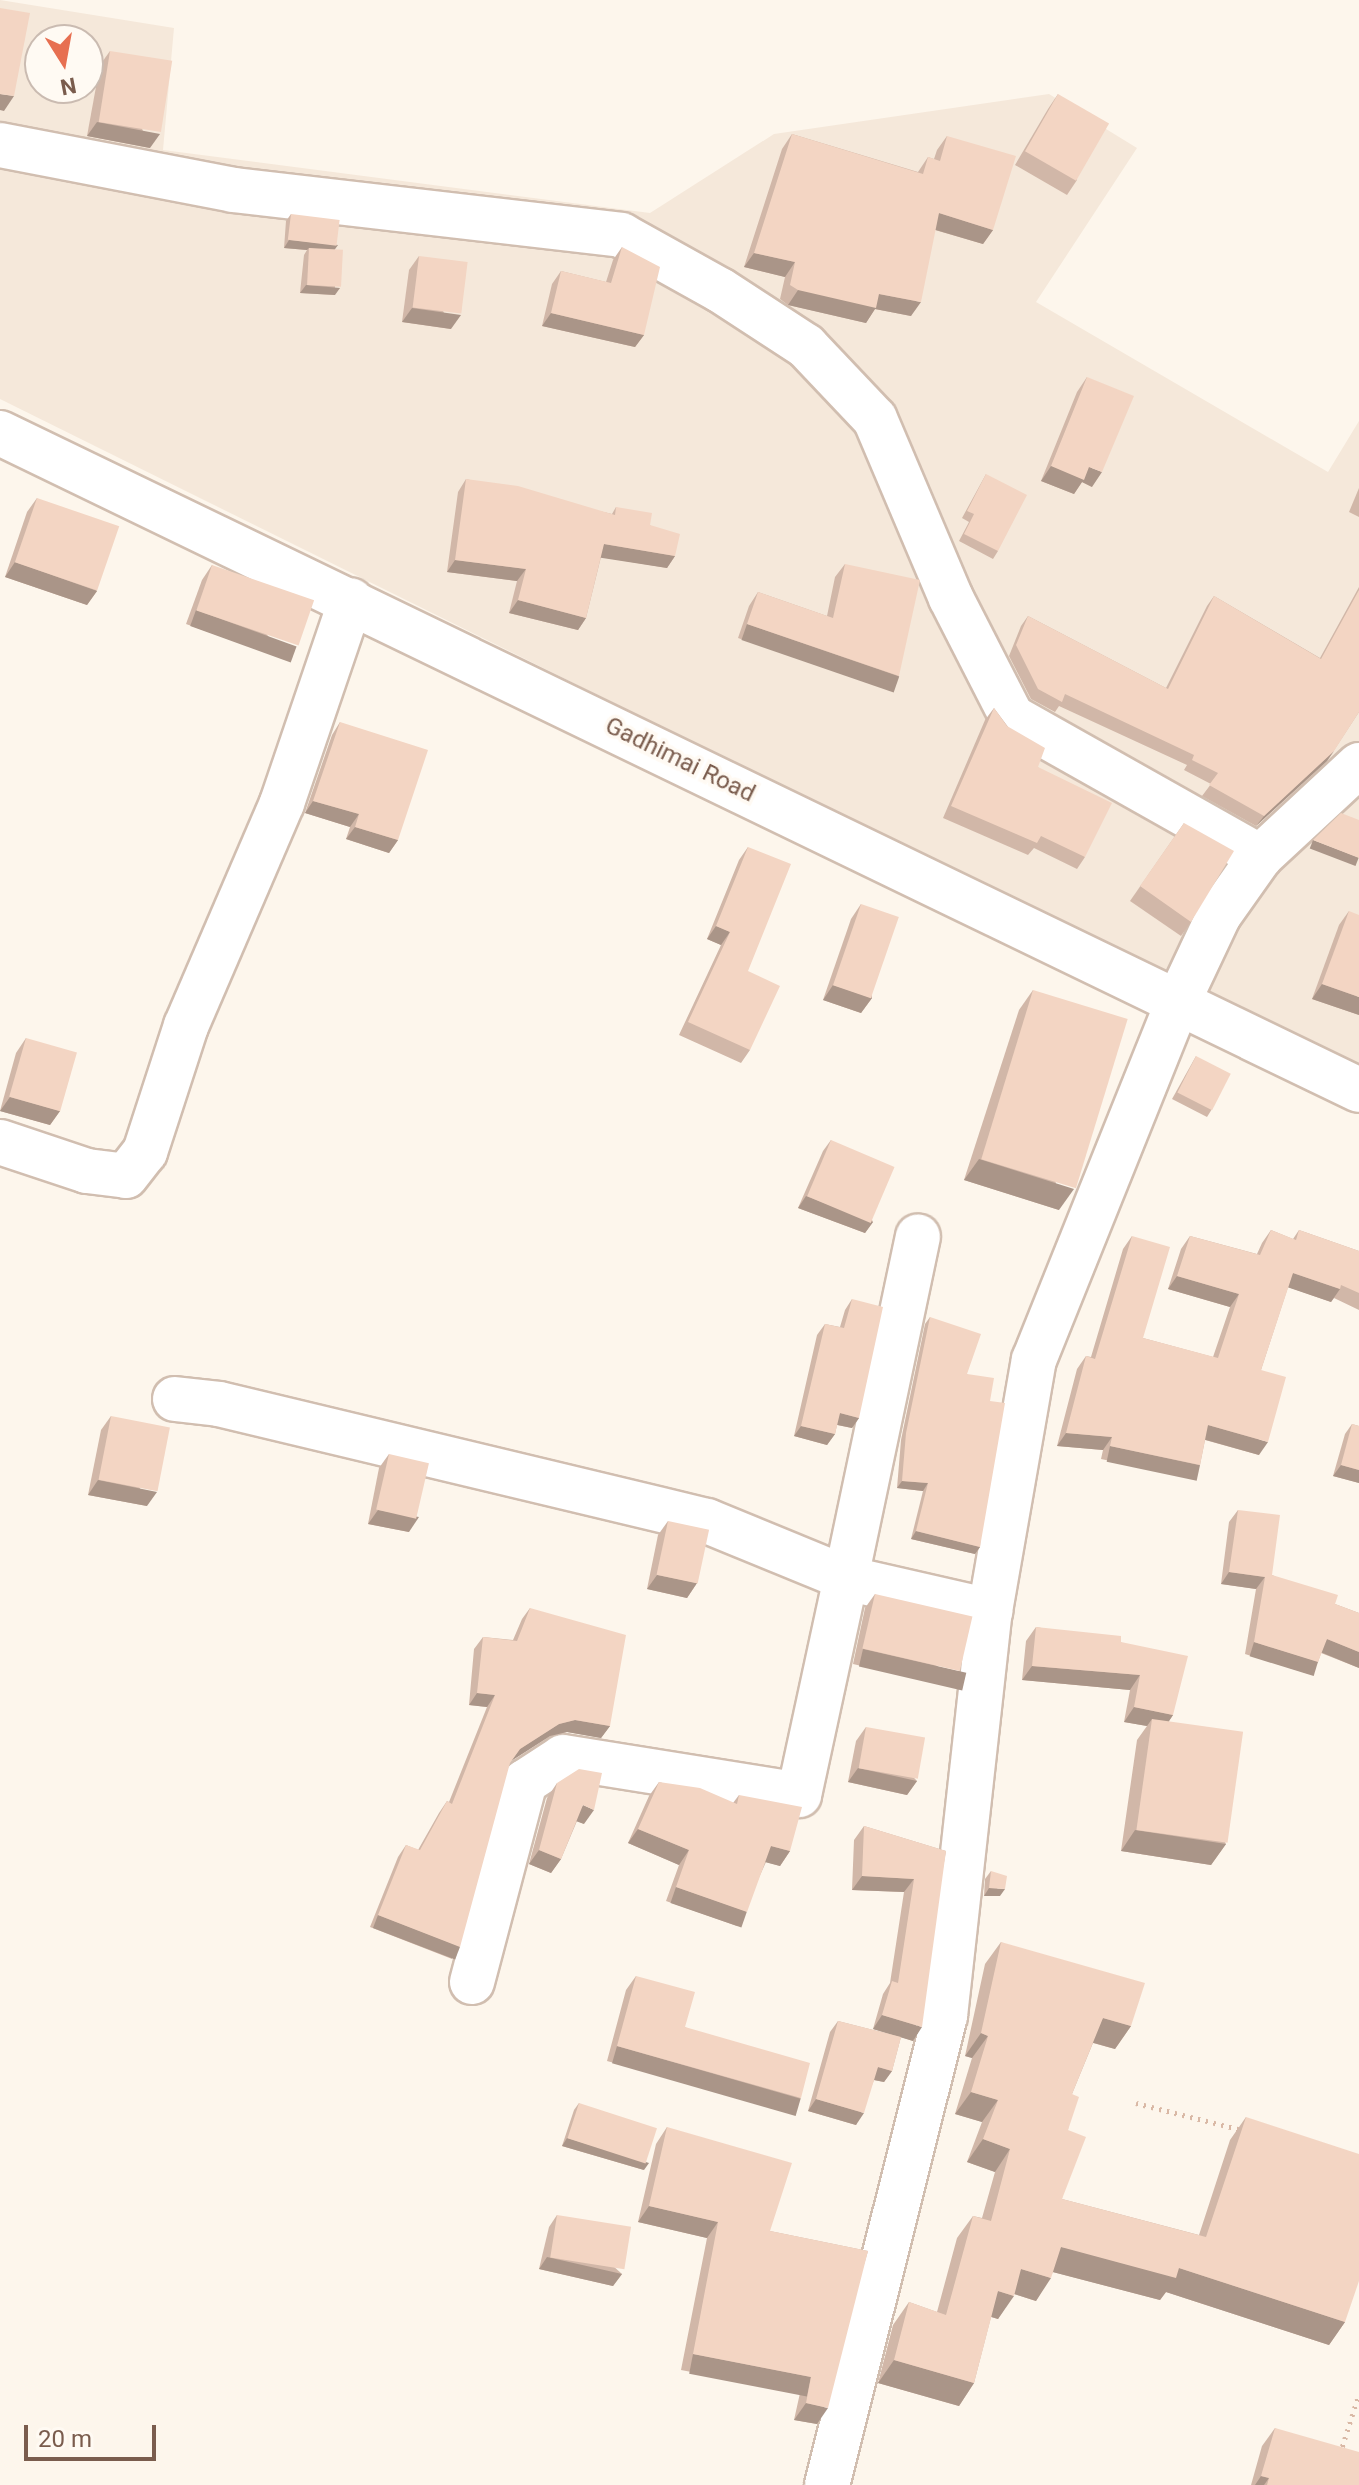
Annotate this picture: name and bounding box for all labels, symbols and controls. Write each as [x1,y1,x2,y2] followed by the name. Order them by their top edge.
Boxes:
[24,24,104,104] north arrow
[58,72,78,100] text: N
[600,711,760,809] street label: Gadhimai Road
[28,2409,160,2459] scale bar
[38,2425,92,2453] text: 20 m

